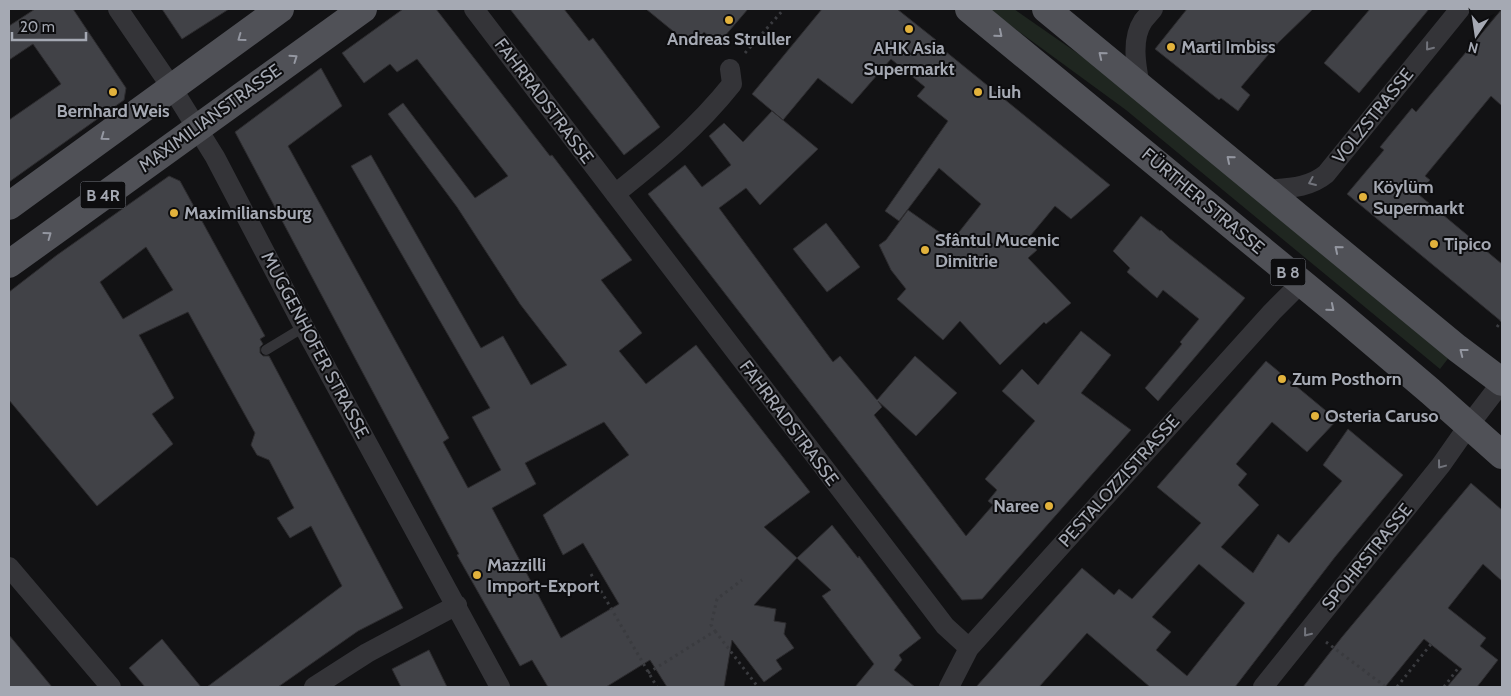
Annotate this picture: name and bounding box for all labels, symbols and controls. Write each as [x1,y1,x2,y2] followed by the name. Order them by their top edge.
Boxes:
[12,10,86,42] scale bar
[1451,10,1501,60] north arrow
[723,14,735,26] marker: Andreas Struller
[20,18,55,36] text: 20 m
[903,23,915,35] marker: AHK Asia Supermarkt
[667,28,791,50] place label: Andreas Struller
[994,28,1003,37] one-way arrow
[237,32,247,41] one-way arrow
[490,34,598,168] street label: FAHRRADSTRASSE
[1181,36,1276,58] place label: Marti Imbiss
[863,37,955,80] place label: AHK Asia Supermarkt
[1466,38,1480,58] text: N
[1165,41,1177,53] marker: Marti Imbiss
[1427,41,1435,50] one-way arrow
[1099,51,1108,60] one-way arrow
[289,55,298,64] one-way arrow
[135,59,285,177] street label: MAXIMILIANSTRASSE
[1328,64,1418,168] street label: VOLZSTRASSE
[988,81,1021,103] place label: Liuh
[107,86,119,98] marker: Bernhard Weis
[972,86,984,98] marker: Liuh
[56,100,170,122] place label: Bernhard Weis
[101,131,110,140] one-way arrow
[1137,143,1269,259] street label: FÜRTHER STRASSE
[1226,156,1235,165] one-way arrow
[1308,176,1317,187] one-way arrow
[1373,176,1464,219] place label: Köylüm Supermarkt
[80,182,126,208] road number: B 4R
[1357,191,1369,203] marker: Köylüm Supermarkt
[184,202,312,224] place label: Maximiliansburg
[168,207,180,219] marker: Maximiliansburg
[935,229,1060,272] place label: Sfântul Mucenic Dimitrie
[42,232,52,241] one-way arrow
[1444,233,1491,255] place label: Tipico
[1428,238,1440,250] marker: Tipico
[919,244,931,256] marker: Sfântul Mucenic Dimitrie
[1335,245,1344,254] one-way arrow
[256,248,374,442] street label: MUGGENHOFER STRASSE
[1270,258,1306,286] road number: B 8
[1325,302,1334,310] one-way arrow
[1460,349,1469,358] one-way arrow
[735,356,843,490] street label: FAHRRADSTRASSE
[1292,368,1402,390] place label: Zum Posthorn
[1276,373,1288,385] marker: Zum Posthorn
[1325,405,1439,427] place label: Osteria Caruso
[1054,410,1184,552] street label: PESTALOZZISTRASSE
[1309,410,1321,422] marker: Osteria Caruso
[1438,459,1447,469] one-way arrow
[993,495,1039,517] place label: Naree
[1317,499,1417,615] street label: SPOHRSTRASSE
[1043,500,1055,512] marker: Naree
[487,554,600,597] place label: Mazzilli Import-Export
[471,569,483,581] marker: Mazzilli Import-Export
[1304,627,1312,636] one-way arrow

